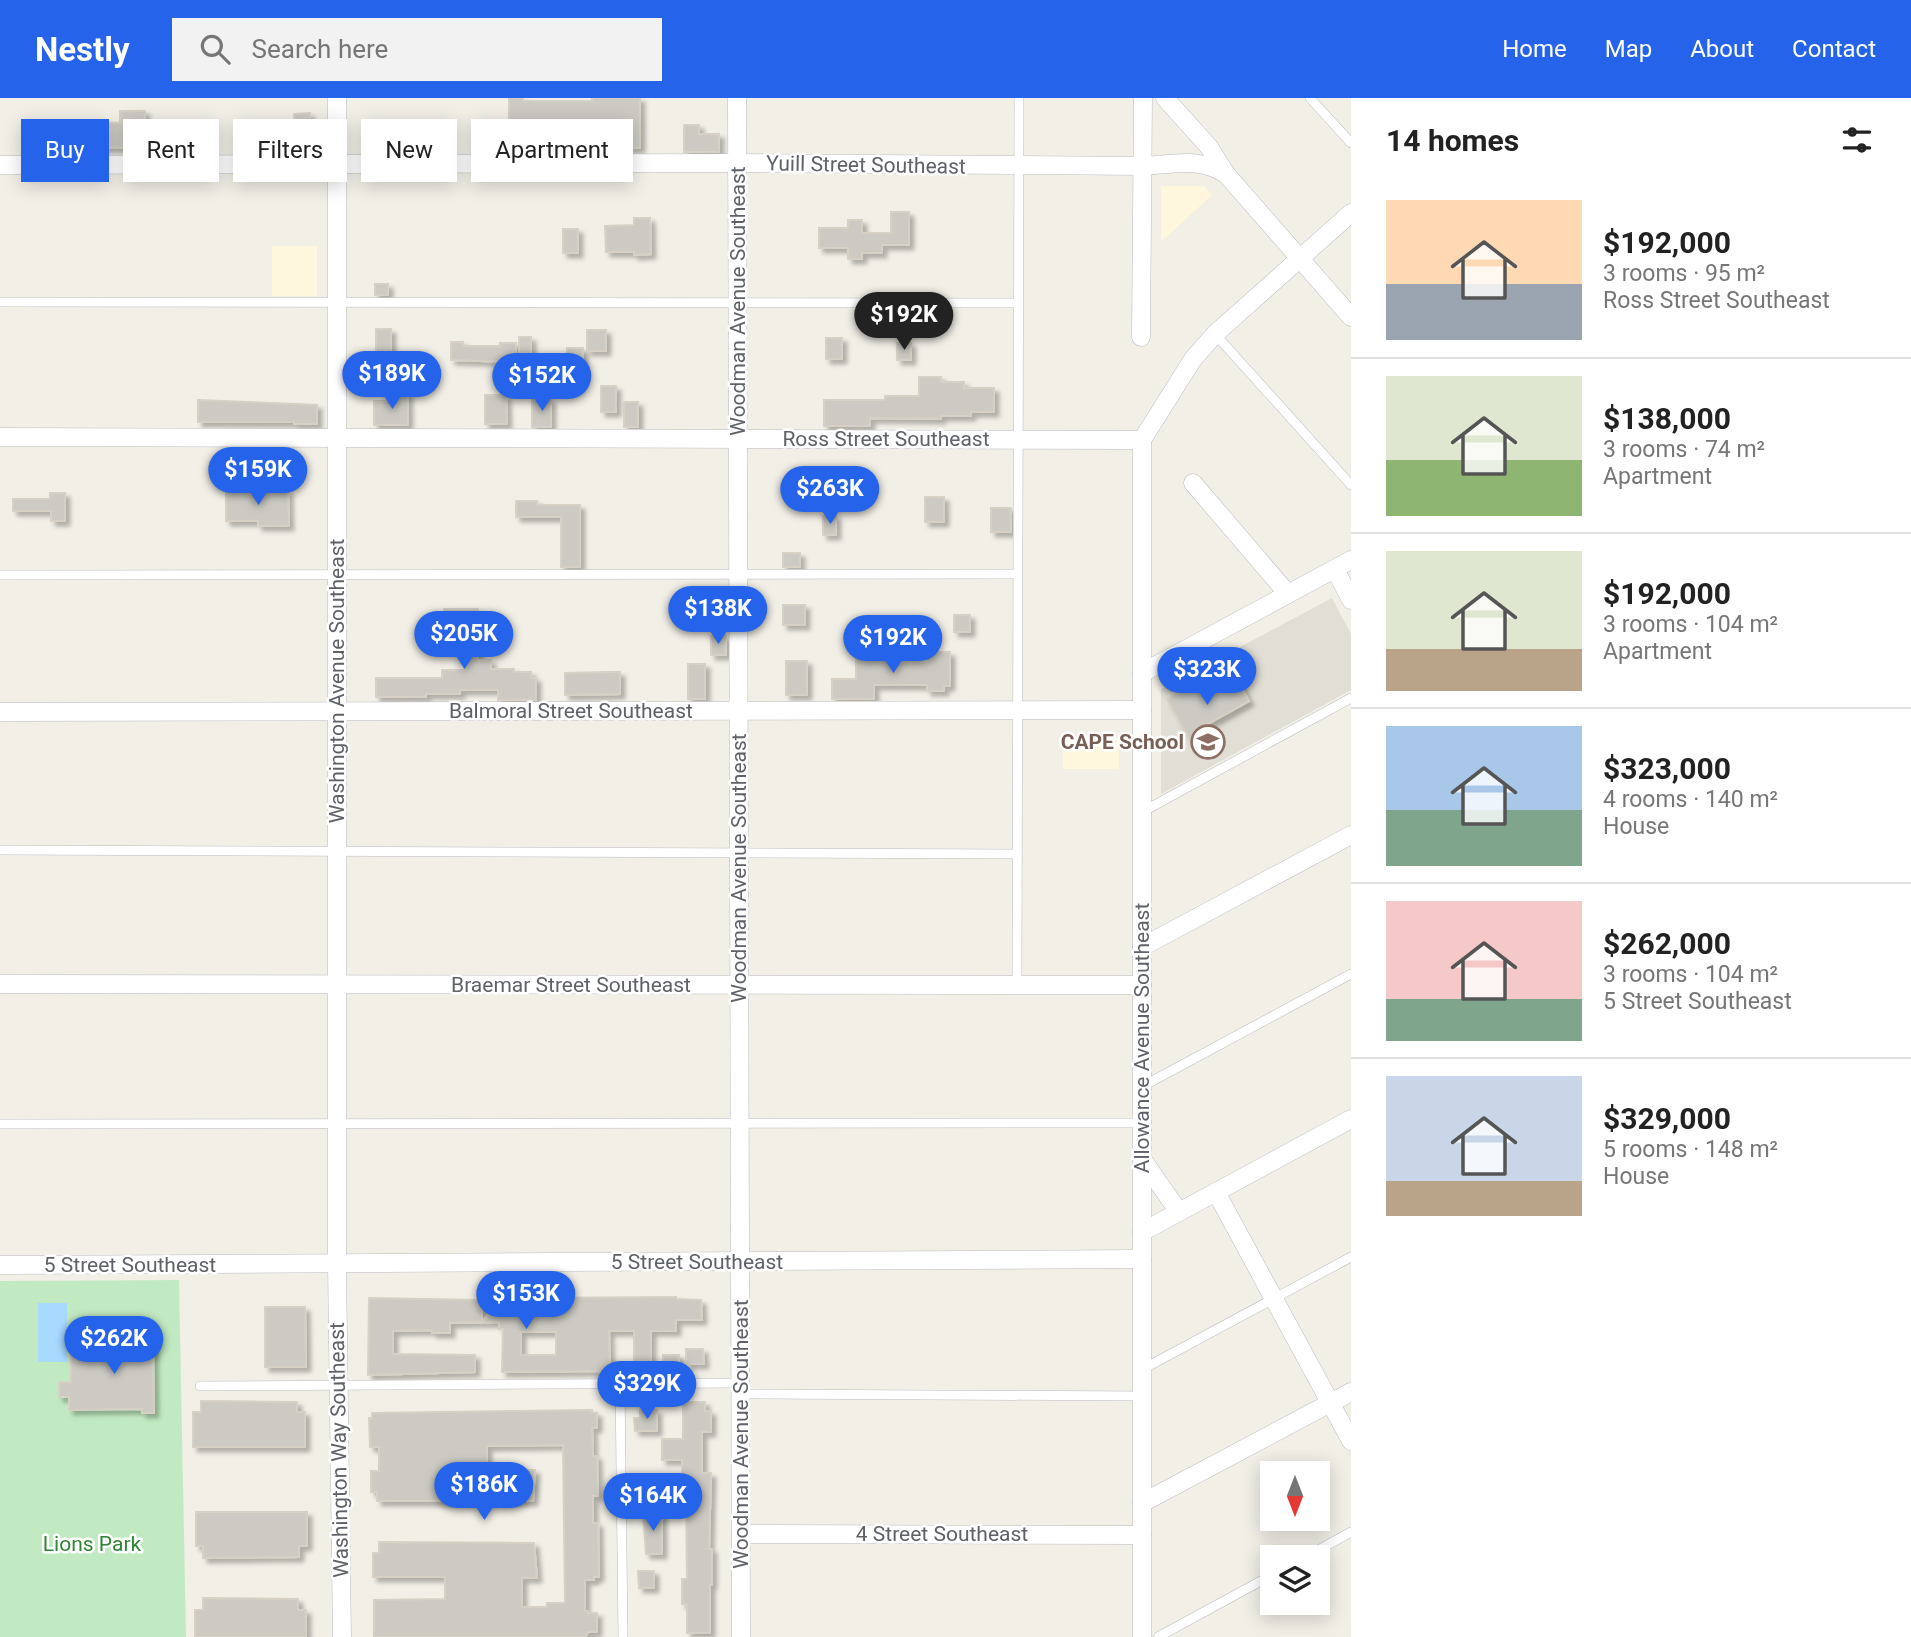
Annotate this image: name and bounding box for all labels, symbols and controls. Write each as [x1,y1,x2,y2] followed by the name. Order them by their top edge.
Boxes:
[172,18,662,81] search box
[35,30,130,69] text: Nestly
[196,30,234,68] icon: search
[252,34,388,64] text: Search here
[1502,35,1567,63] text: Home
[1605,35,1652,63] text: Map
[1690,35,1754,63] text: About
[1792,35,1876,63] text: Contact
[21,119,109,182] chip: Buy
[123,119,219,182] chip: Rent
[233,119,347,182] chip: Filters
[361,119,457,182] chip: New
[471,119,633,182] chip: Apartment
[1838,121,1876,159] icon: filters
[1386,123,1519,158] text: 14 homes
[766,151,966,179] street label: Yuill Street Southeast
[726,166,750,436] street label: Woodman Avenue Southeast
[1603,225,1731,260] text: $192,000
[1442,228,1526,312] icon: home
[1603,260,1765,287] text: 3 rooms · 95 m²
[1603,287,1830,314] text: Ross Street Southeast
[855,292,953,352] pin: $192K
[870,301,938,328] text: $192K
[343,352,441,411] pin: $189K
[493,354,591,413] pin: $152K
[358,360,426,387] text: $189K
[508,362,576,389] text: $152K
[1603,401,1731,436] text: $138,000
[1442,404,1526,488] icon: home
[782,427,990,451] street label: Ross Street Southeast
[1603,436,1765,463] text: 3 rooms · 74 m²
[209,448,307,507] pin: $159K
[224,456,292,483] text: $159K
[1603,463,1712,490] text: Apartment
[781,466,879,526] pin: $263K
[796,475,864,502] text: $263K
[325,539,349,823] street label: Washington Avenue Southeast
[1603,576,1731,611] text: $192,000
[1442,579,1526,663] icon: home
[669,587,767,646] pin: $138K
[684,595,752,622] text: $138K
[1603,611,1778,638] text: 3 rooms · 104 m²
[415,612,513,671] pin: $205K
[844,616,942,675] pin: $192K
[430,620,498,647] text: $205K
[859,624,927,651] text: $192K
[1603,638,1712,665] text: Apartment
[1158,648,1256,707] pin: $323K
[1173,656,1241,683] text: $323K
[449,699,693,723] street label: Balmoral Street Southeast
[1189,723,1227,761] school or university icon: CAPE School
[1061,730,1184,754] place label: CAPE School
[727,733,751,1003] street label: Woodman Avenue Southeast
[1603,751,1731,786] text: $323,000
[1442,754,1526,838] icon: home
[1603,786,1778,813] text: 4 rooms · 140 m²
[1603,813,1669,840] text: House
[1130,903,1154,1173] street label: Allowance Avenue Southeast
[1603,926,1731,961] text: $262,000
[1442,929,1526,1013] icon: home
[1603,961,1778,988] text: 3 rooms · 104 m²
[451,973,691,997] street label: Braemar Street Southeast
[1603,988,1792,1015] text: 5 Street Southeast
[1603,1101,1731,1136] text: $329,000
[1442,1104,1526,1188] icon: home
[1603,1136,1778,1163] text: 5 rooms · 148 m²
[1603,1163,1669,1190] text: House
[611,1250,783,1274] street label: 5 Street Southeast
[44,1253,216,1277] street label: 5 Street Southeast
[477,1272,575,1331] pin: $153K
[492,1280,560,1307] text: $153K
[729,1299,753,1569] street label: Woodman Avenue Southeast
[65,1316,163,1376] pin: $262K
[325,1322,353,1578] street label: Washington Way Southeast
[80,1325,148,1352] text: $262K
[598,1362,696,1421] pin: $329K
[613,1370,681,1397] text: $329K
[1260,1461,1330,1531] north arrow
[1260,1461,1330,1615] map controls
[435,1462,533,1522] pin: $186K
[450,1471,518,1498] text: $186K
[604,1474,702,1533] pin: $164K
[619,1482,687,1509] text: $164K
[856,1522,1028,1546] street label: 4 Street Southeast
[43,1532,142,1556] park label: Lions Park
[1260,1545,1330,1615] button: layers

